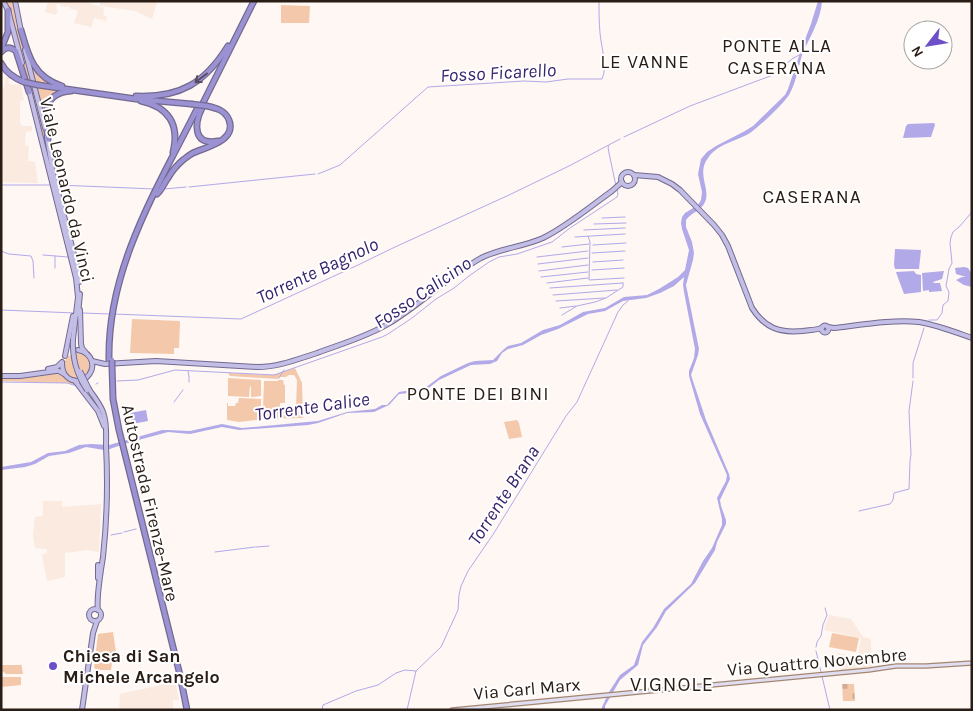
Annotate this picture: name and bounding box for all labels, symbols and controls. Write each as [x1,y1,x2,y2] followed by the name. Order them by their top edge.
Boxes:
[903,20,953,70] north arrow
[722,35,832,79] district label: PONTE ALLA CASERANA
[907,43,927,60] text: N
[600,51,690,73] district label: LE VANNE
[440,59,557,87] water label: Fosso Ficarello
[195,72,208,83] one-way arrow
[35,95,99,285] street label: Viale Leonardo da Vinci
[762,186,862,208] district label: CASERANA
[253,233,382,309] water label: Torrente Bagnolo
[370,252,476,333] water label: Fosso Calicino
[407,383,549,405] district label: PONTE DEI BINI
[253,388,371,426] water label: Torrente Calice
[117,402,183,604] street label: Autostrada Firenze-Mare
[463,441,544,550] water label: Torrente Brana
[726,643,908,681] street label: Via Quattro Novembre
[63,645,220,688] place label: Chiesa di San Michele Arcangelo
[47,660,59,672] marker: Chiesa di San Michele Arcangelo
[473,673,581,705] street label: Via Carl Marx
[630,673,714,696] district label: VIGNOLE

